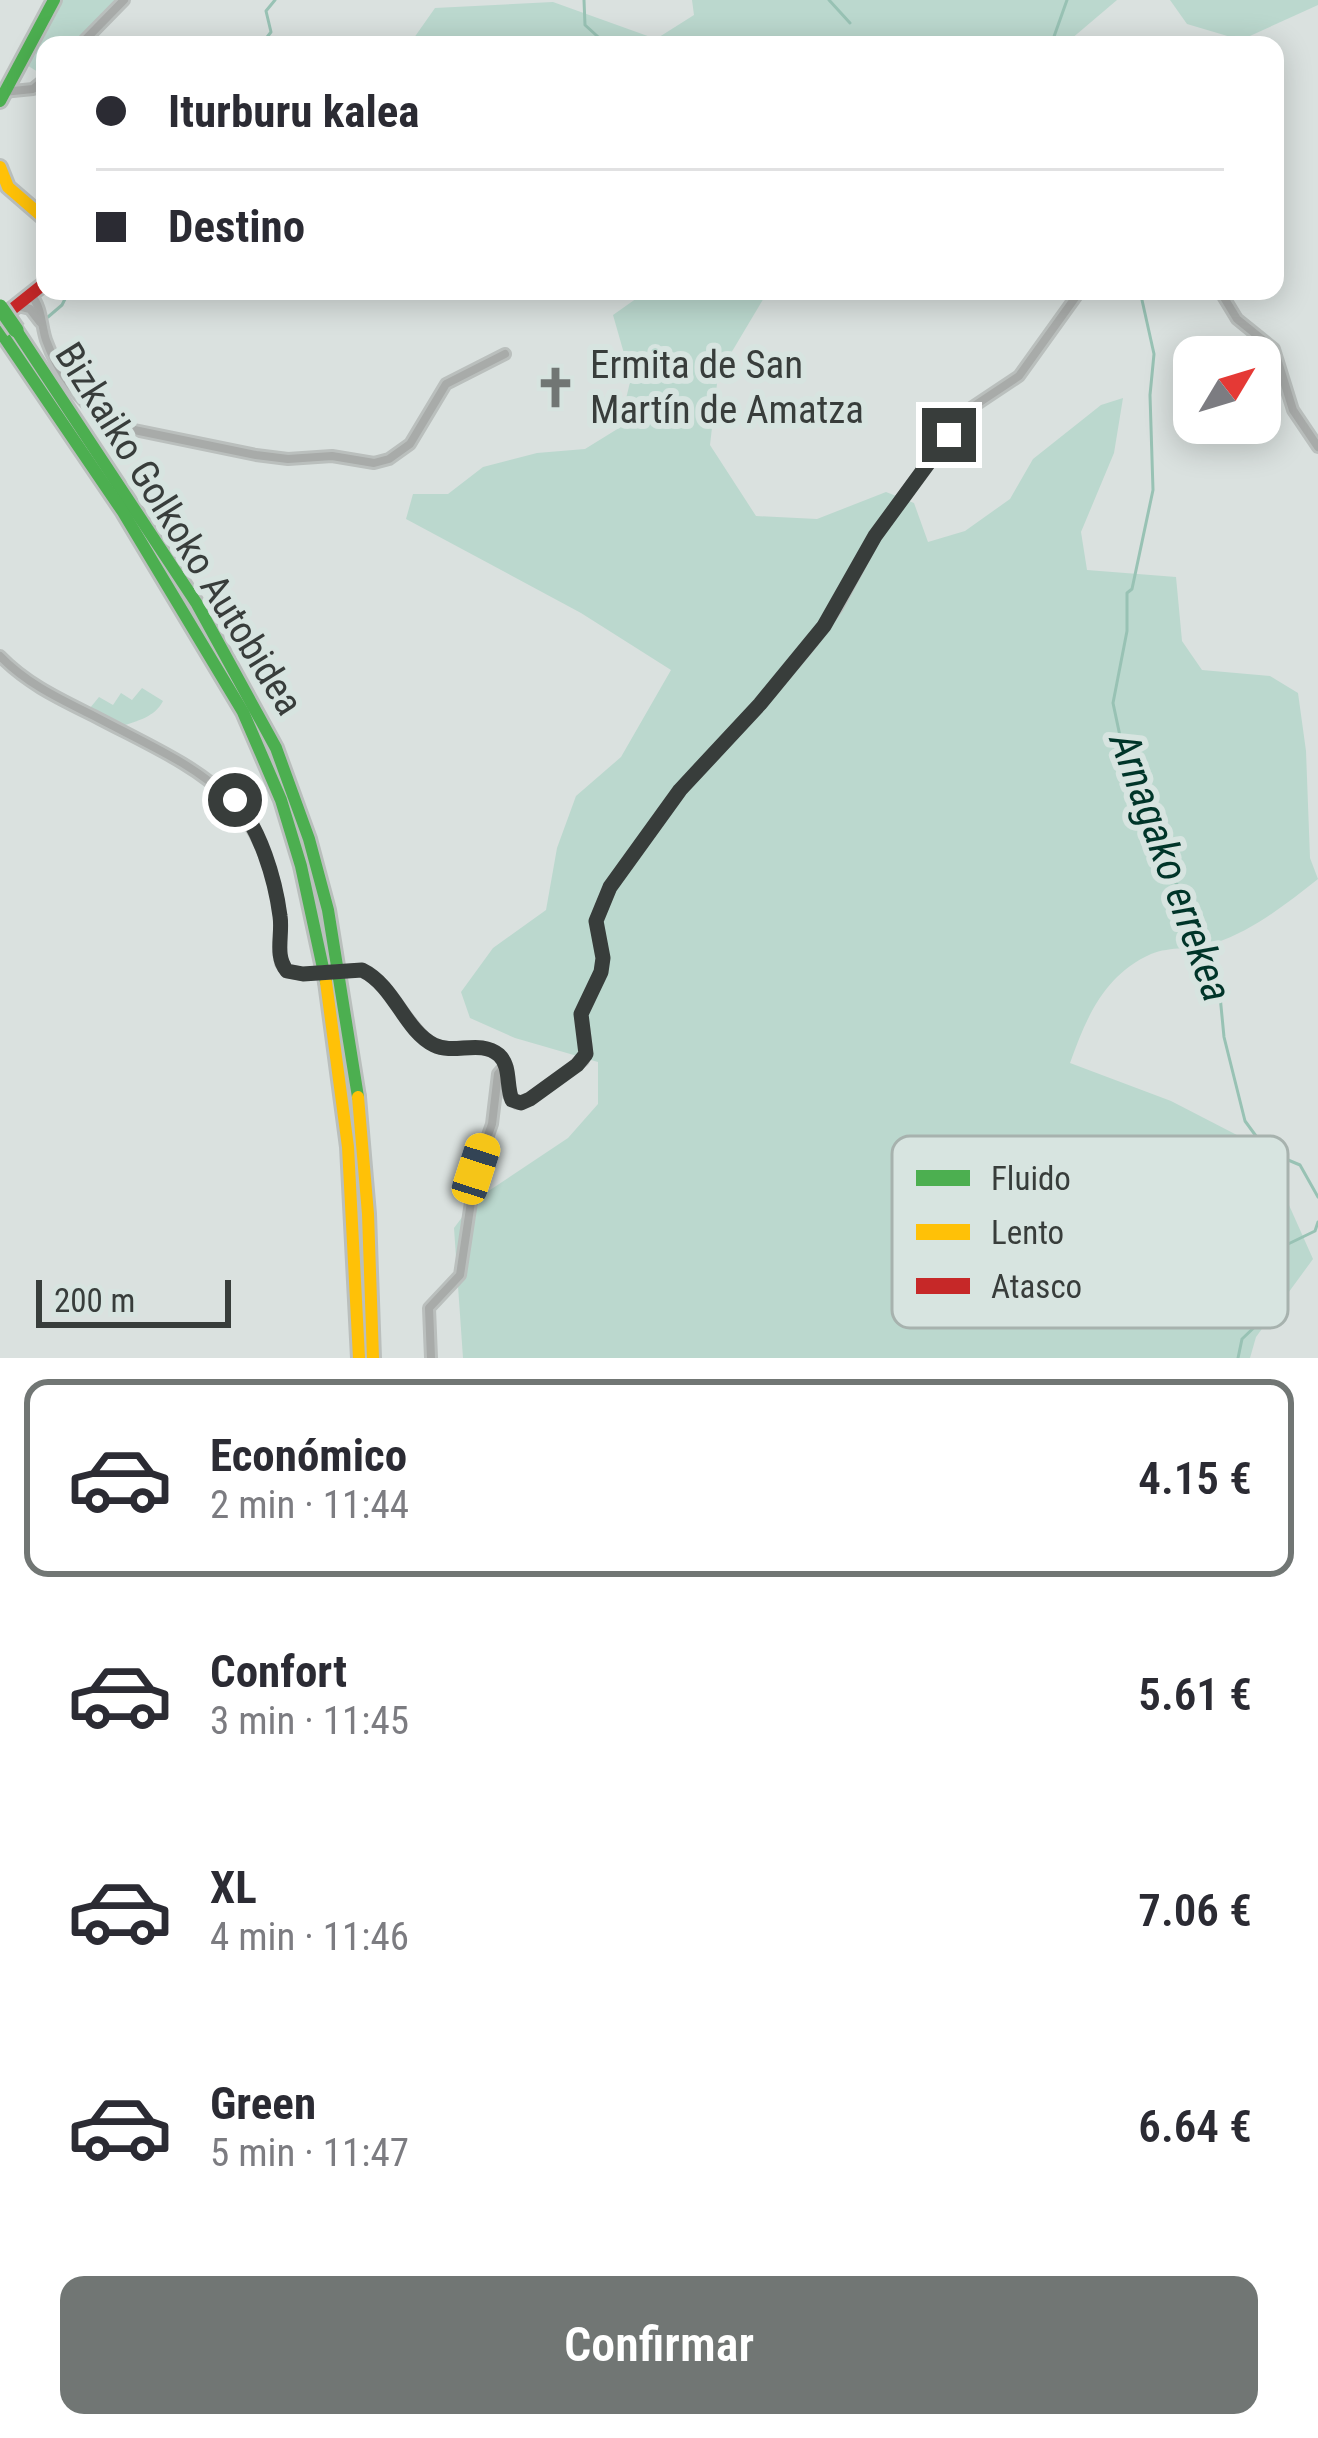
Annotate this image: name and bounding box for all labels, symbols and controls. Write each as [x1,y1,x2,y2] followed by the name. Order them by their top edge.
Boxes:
[168,85,420,138] text: Iturburu kalea
[168,200,305,253] text: Destino
[46,335,312,723] street label: Bizkaiko Golkoko Autobidea
[1173,336,1281,444] north arrow
[1173,336,1281,444] map controls
[590,342,864,433] place label: Ermita de San Martín de Amatza
[533,364,579,410] church icon: Ermita de San Martín de Amatza
[922,408,976,462] route end
[1099,724,1242,1008] water label: Arnagako errekea
[208,773,262,827] route start
[448,1129,504,1209] car
[892,1136,1288,1328] legend
[991,1159,1071,1198] text: Fluido
[991,1213,1064,1252] text: Lento
[991,1267,1082,1306] text: Atasco
[36,1274,231,1327] scale bar
[54,1281,135,1320] text: 200 m
[66,1424,174,1532] icon: car
[210,1429,407,1482] text: Económico
[1138,1452,1252,1505] text: 4.15 €
[210,1482,409,1528] text: 2 min · 11:44
[66,1640,174,1748] icon: car
[210,1645,347,1698] text: Confort
[1138,1668,1252,1721] text: 5.61 €
[210,1698,409,1744] text: 3 min · 11:45
[66,1856,174,1964] icon: car
[210,1861,257,1914] text: XL
[1138,1884,1252,1937] text: 7.06 €
[210,1914,409,1960] text: 4 min · 11:46
[66,2072,174,2180] icon: car
[210,2077,316,2130] text: Green
[1138,2100,1252,2153] text: 6.64 €
[210,2130,409,2176] text: 5 min · 11:47
[60,2276,1258,2414] button: Confirmar

